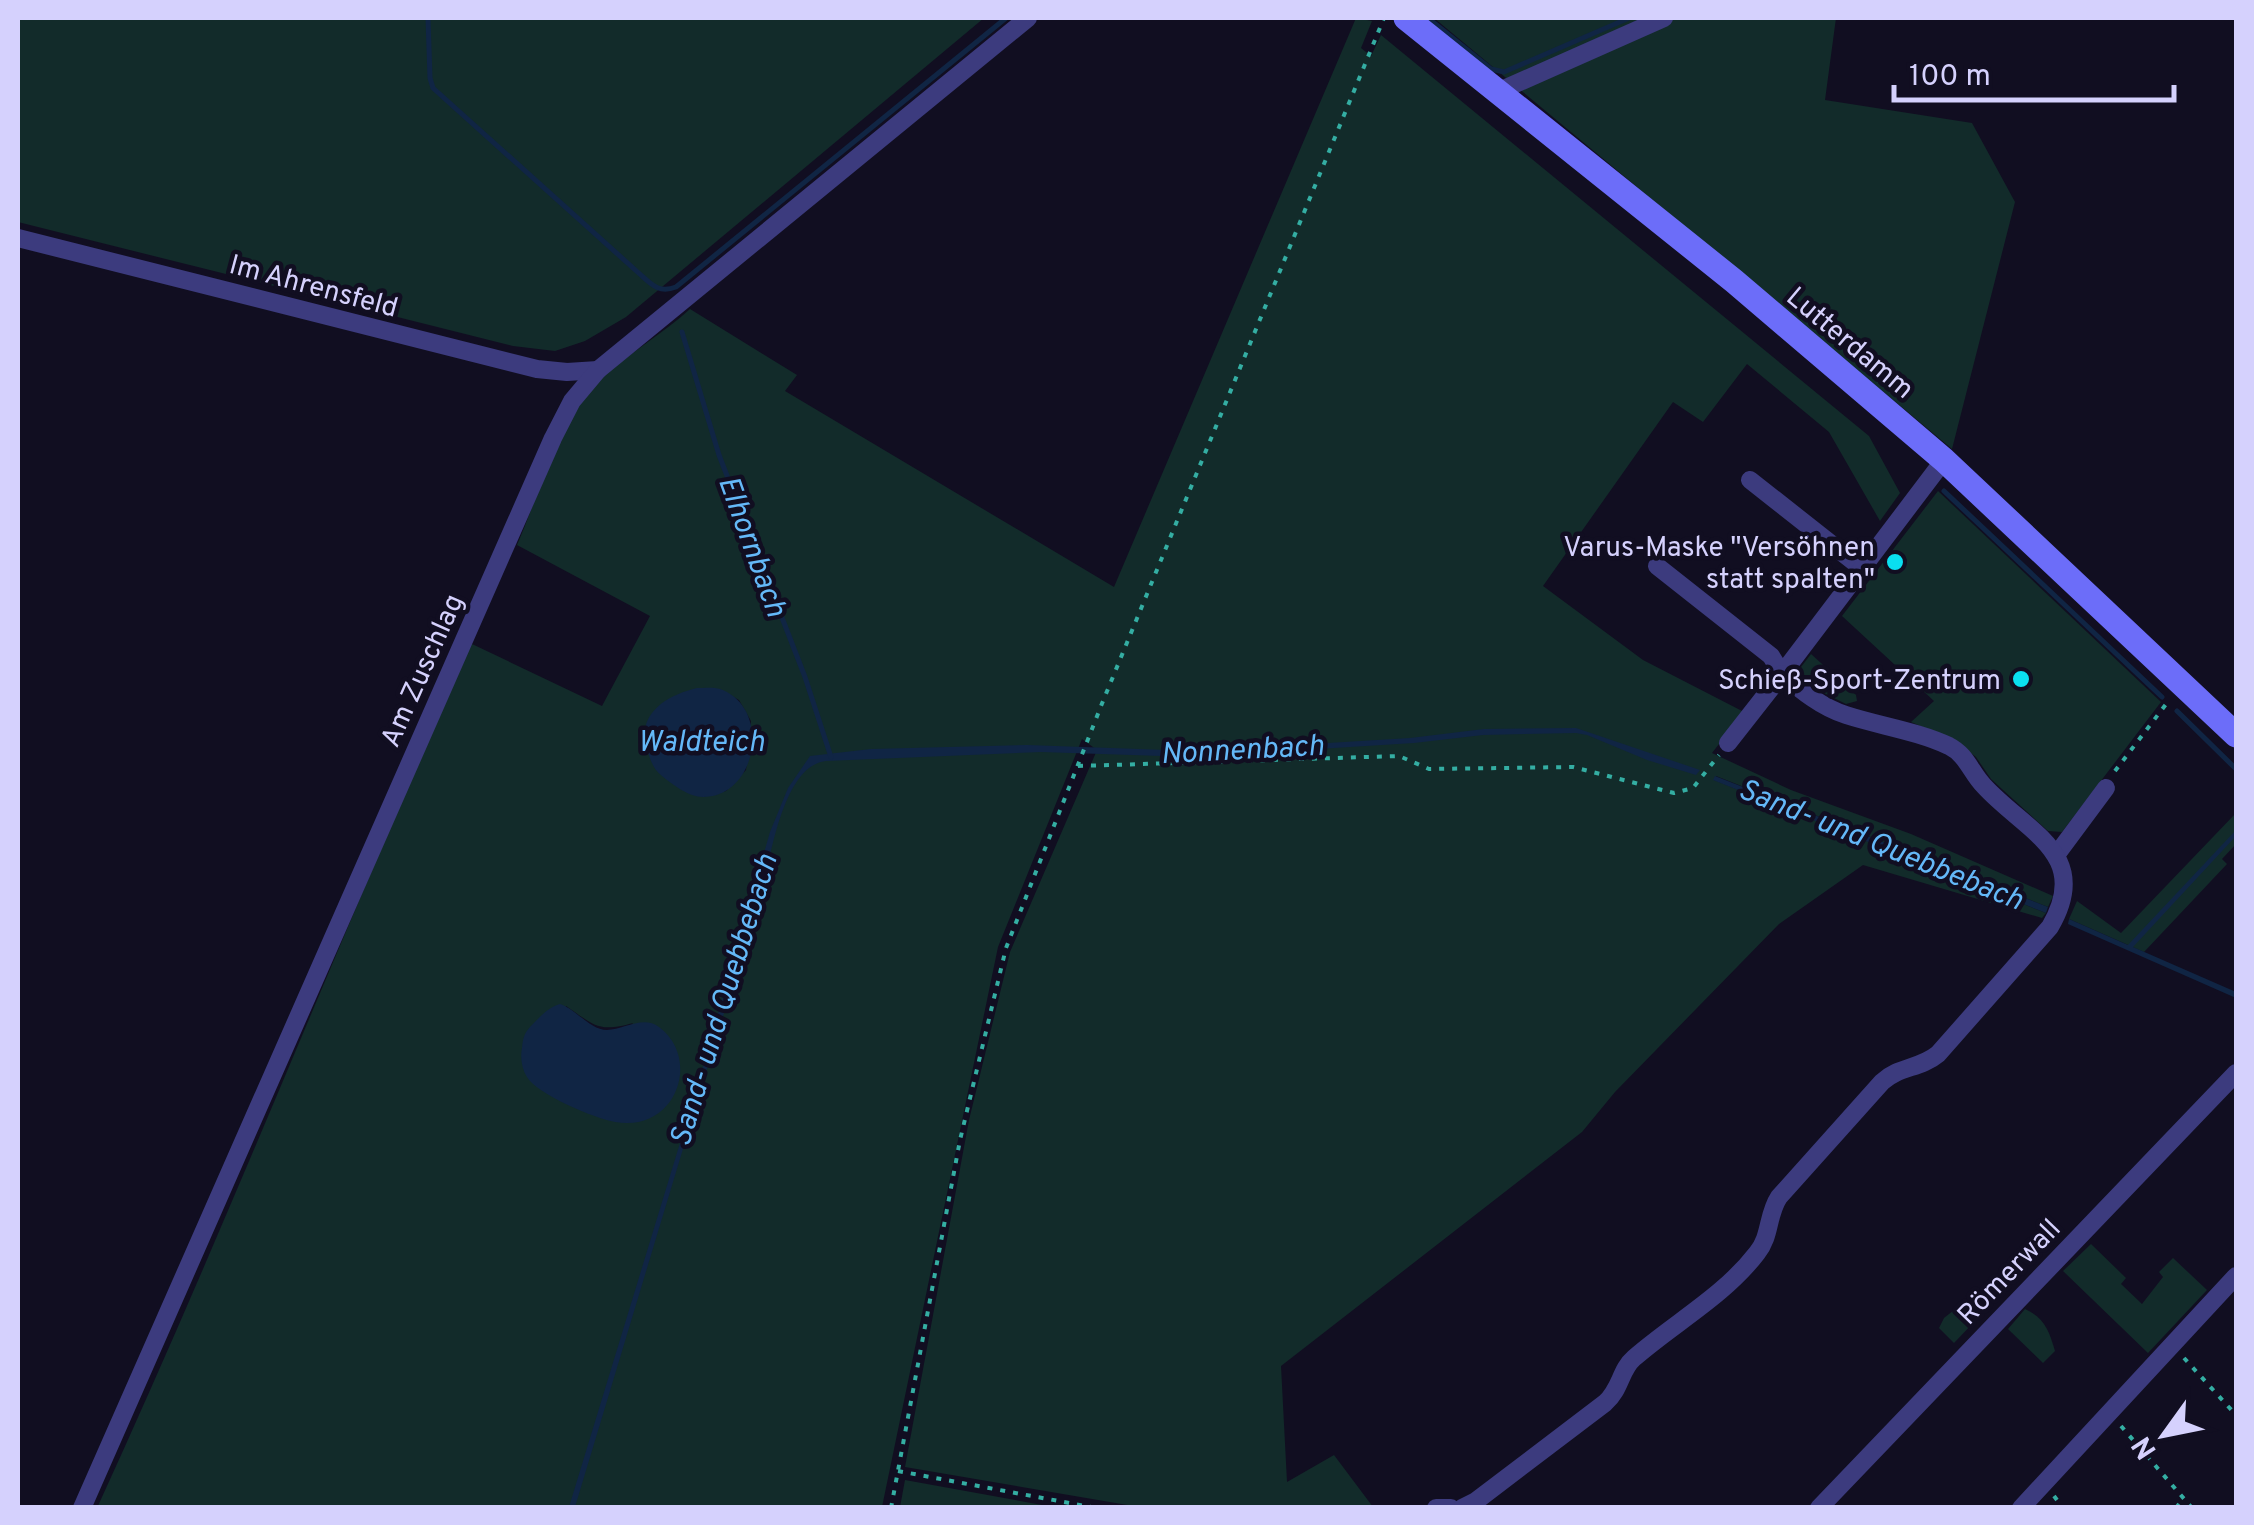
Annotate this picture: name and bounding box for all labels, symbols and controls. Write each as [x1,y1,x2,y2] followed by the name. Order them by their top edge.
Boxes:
[1894,40,2174,102] scale bar
[1909,59,1991,96] text: 100 m
[225,248,402,328] street label: Im Ahrensfeld
[1778,280,1920,408] street label: Lutterdamm
[708,471,793,622] water label: Elhornbach
[1563,531,1875,599] place label: Varus-Maske "Versöhnen statt spalten"
[1884,551,1906,573] marker: Varus-Maske "Versöhnen statt spalten"
[374,589,474,753] street label: Am Zuschlag
[1718,664,2001,700] place label: Schieß-Sport-Zentrum
[2010,668,2032,690] marker: Schieß-Sport-Zentrum
[638,725,764,762] water label: Waldteich
[1160,729,1325,774] water label: Nonnenbach
[1732,772,2028,920] water label: Sand- und Quebbebach
[663,850,787,1151] water label: Sand- und Quebbebach
[1951,1212,2070,1334] street label: Römerwall
[2114,1385,2214,1485] north arrow
[2125,1429,2166,1465] text: N

